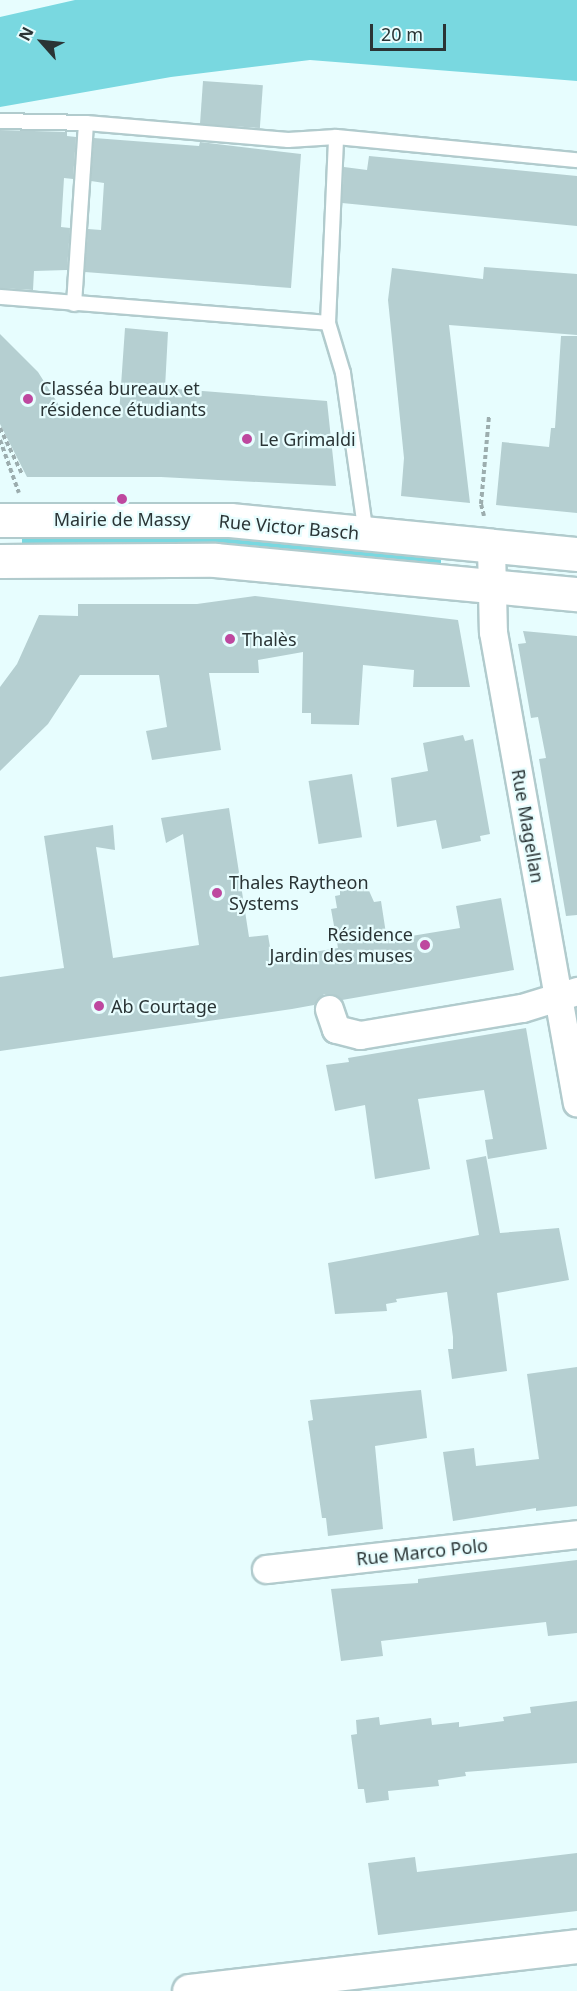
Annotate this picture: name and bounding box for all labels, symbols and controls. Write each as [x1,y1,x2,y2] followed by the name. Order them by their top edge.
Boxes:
[12,12,72,72] north arrow
[373,12,450,50] scale bar
[381,22,423,46] text: 20 m
[13,23,39,45] text: N
[40,378,206,420] place label: Classéa bureaux et résidence étudiants
[21,392,35,406] marker: Classéa bureaux et résidence étudiants
[259,428,356,450] place label: Le Grimaldi
[240,432,254,446] marker: Le Grimaldi
[115,492,129,506] marker: Mairie de Massy
[54,508,190,530] place label: Mairie de Massy
[218,510,360,544] street label: Rue Victor Basch
[242,628,297,650] place label: Thalès
[223,632,237,646] marker: Thalès
[507,767,549,885] street label: Rue Magellan
[229,872,369,914] place label: Thales Raytheon Systems
[210,886,224,900] marker: Thales Raytheon Systems
[270,924,413,966] place label: Résidence Jardin des muses
[418,938,432,952] marker: Résidence Jardin des muses
[111,995,217,1017] place label: Ab Courtage
[92,999,106,1013] marker: Ab Courtage
[355,1534,489,1570] street label: Rue Marco Polo

